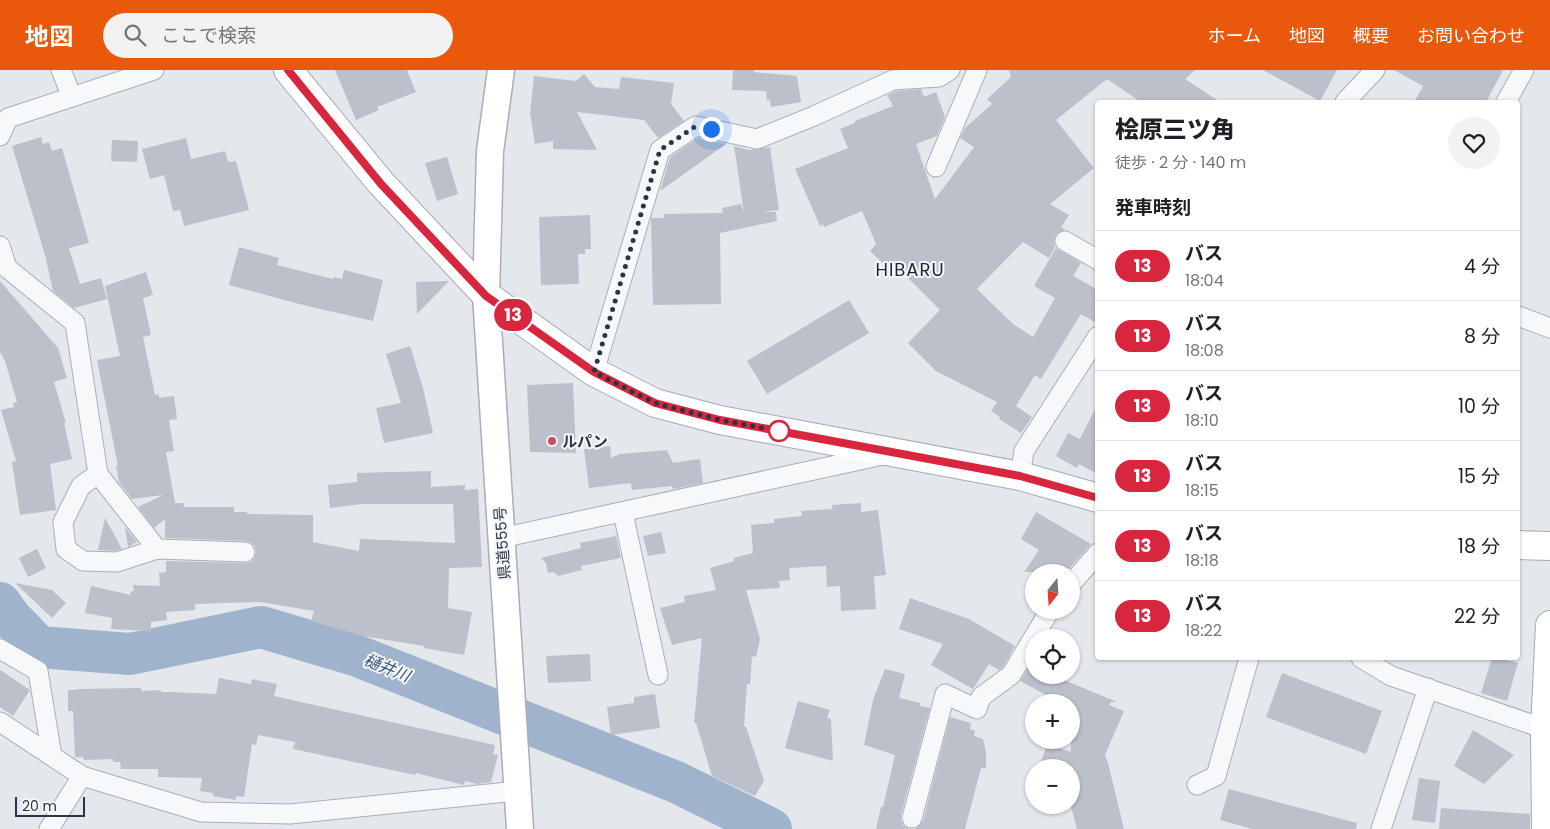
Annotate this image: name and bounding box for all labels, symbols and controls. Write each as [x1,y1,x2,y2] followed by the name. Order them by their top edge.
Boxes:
[103,13,453,58] search box
[25,20,73,53] text: 地図
[121,21,149,49] icon: search
[161,22,256,49] text: ここで検索
[1208,23,1261,48] text: ホーム
[1289,23,1325,48] text: 地図
[1353,23,1389,48] text: 概要
[1417,23,1525,48] text: お問い合わせ
[1115,113,1235,146] text: 桧原三ツ角
[699,117,724,142] your location
[1448,117,1500,169] button: heart
[1115,151,1246,174] text: 徒歩 · 2 分 · 140 m
[1115,194,1191,221] text: 発車時刻
[1185,240,1223,267] text: バス
[1134,253,1151,278] text: 13
[1464,253,1500,280] text: 4 分
[875,257,945,282] district label: HIBARU
[1185,269,1224,292] text: 18:04
[490,299,536,331] line badge: 13
[504,302,522,327] text: 13
[1185,310,1223,337] text: バス
[1134,323,1151,348] text: 13
[1464,323,1500,350] text: 8 分
[1185,339,1224,362] text: 18:08
[1185,380,1223,407] text: バス
[1134,393,1151,418] text: 13
[1458,393,1500,420] text: 10 分
[1185,409,1219,432] text: 18:10
[768,420,790,442] unlabelled marker
[562,431,608,452] place label: ルパン
[546,435,558,447] marker: ルパン
[1185,450,1223,477] text: バス
[1134,463,1151,488] text: 13
[1458,463,1500,490] text: 15 分
[1185,479,1219,502] text: 18:15
[489,506,515,580] street label: 県道555号
[1185,520,1223,547] text: バス
[1134,533,1151,558] text: 13
[1458,533,1500,560] text: 18 分
[1185,549,1219,572] text: 18:18
[1025,564,1080,619] north arrow
[1025,564,1080,814] map controls
[1185,590,1223,617] text: バス
[1134,603,1151,628] text: 13
[1454,603,1500,630] text: 22 分
[1185,619,1222,642] text: 18:22
[1025,629,1080,684] button: locate
[360,648,415,688] water label: 樋井川
[1025,694,1080,749] button: +
[1025,759,1080,814] button: −
[15,794,85,817] scale bar
[22,796,57,816] text: 20 m

